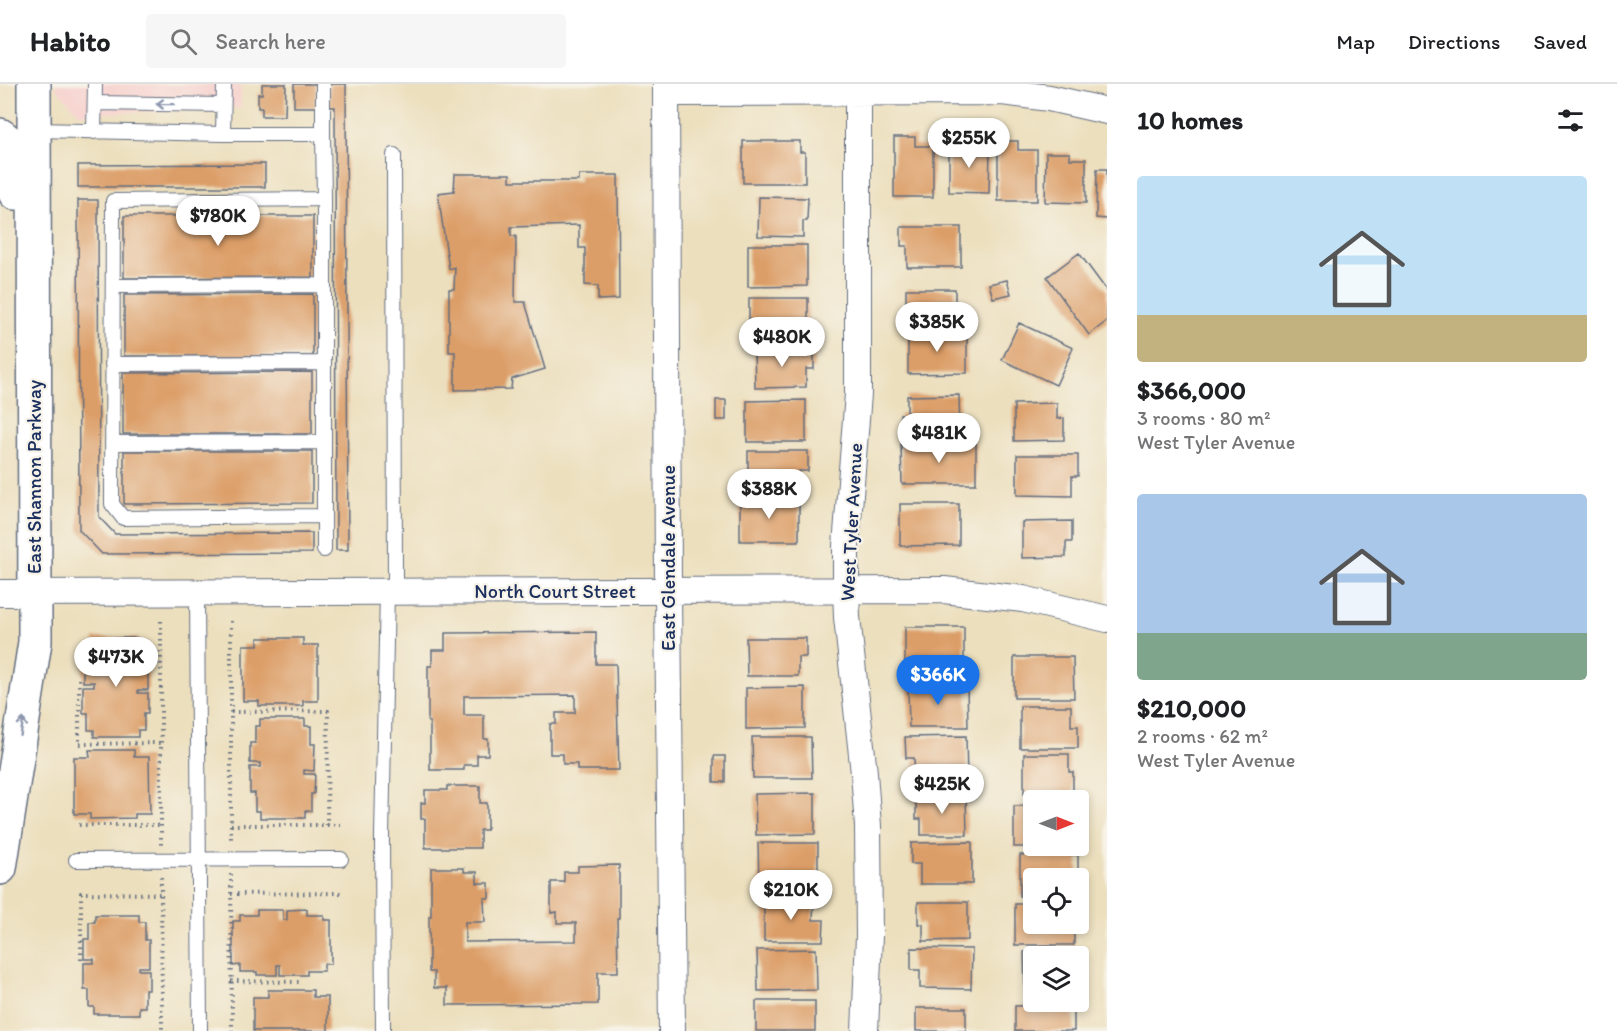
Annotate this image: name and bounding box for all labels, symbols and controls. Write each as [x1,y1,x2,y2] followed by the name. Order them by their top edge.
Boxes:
[146,14,566,68] search box
[30,24,110,58] text: Habito
[167,25,200,58] icon: search
[215,28,326,55] text: Search here
[1337,29,1375,54] text: Map
[1408,29,1500,54] text: Directions
[1533,29,1587,54] text: Saved
[155,98,175,110] one-way arrow
[1137,104,1243,136] text: 10 homes
[1554,104,1587,137] icon: filters
[927,118,1011,169] pin: $255K
[942,125,996,149] text: $255K
[176,196,260,247] pin: $780K
[190,203,246,227] text: $780K
[1308,215,1416,323] icon: home
[895,302,979,353] pin: $385K
[909,309,965,333] text: $385K
[740,317,824,368] pin: $480K
[753,324,811,348] text: $480K
[1137,374,1246,406] text: $366,000
[22,379,46,574] street label: East Shannon Parkway
[1137,406,1270,430] text: 3 rooms · 80 m²
[897,413,981,464] pin: $481K
[911,420,967,444] text: $481K
[1137,430,1295,454] text: West Tyler Avenue
[835,442,867,602] street label: West Tyler Avenue
[656,465,680,651] street label: East Glendale Avenue
[727,469,811,520] pin: $388K
[741,476,797,500] text: $388K
[1308,533,1416,641] icon: home
[474,579,636,603] street label: North Court Street
[74,637,158,688] pin: $473K
[88,644,144,668] text: $473K
[896,655,980,706] pin: $366K
[911,662,965,686] text: $366K
[1137,692,1246,724] text: $210,000
[16,718,27,738] one-way arrow
[1137,724,1268,748] text: 2 rooms · 62 m²
[1137,748,1295,772] text: West Tyler Avenue
[900,764,984,815] pin: $425K
[914,771,970,795] text: $425K
[1023,790,1089,856] north arrow
[1023,790,1089,1012] map controls
[1023,868,1089,934] button: locate
[749,870,833,921] pin: $210K
[763,877,819,901] text: $210K
[1023,946,1089,1012] button: layers

